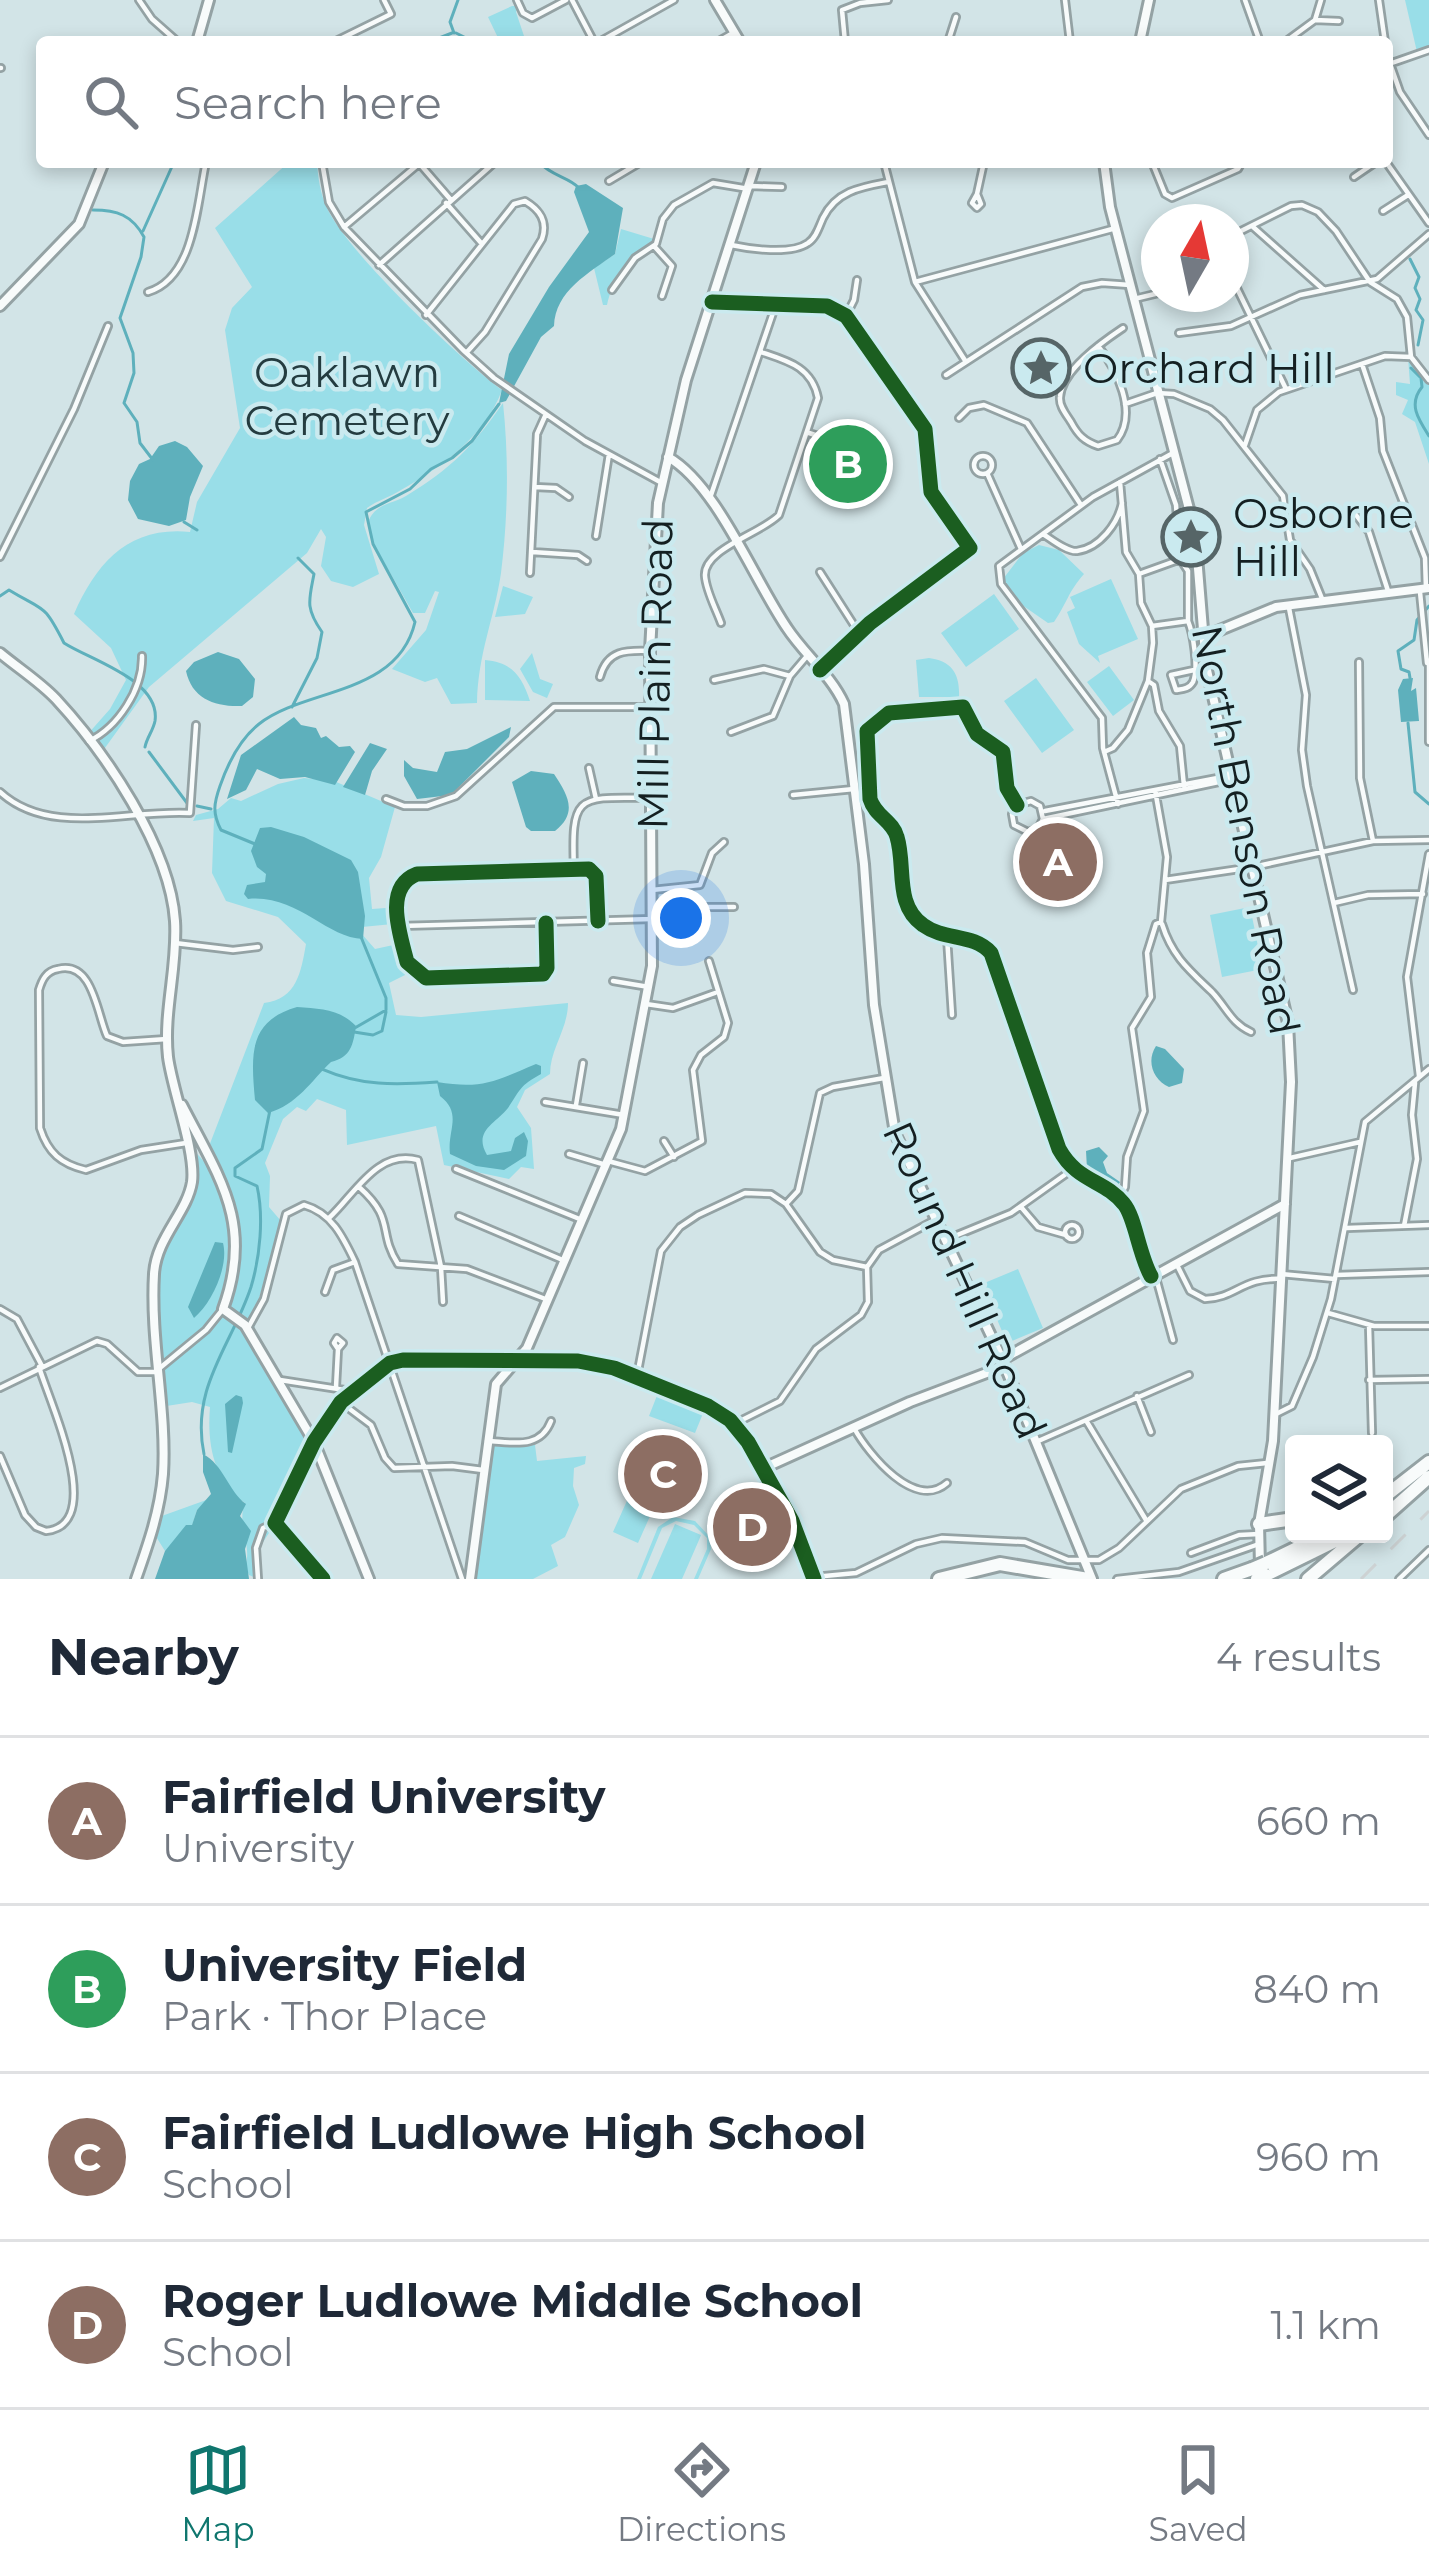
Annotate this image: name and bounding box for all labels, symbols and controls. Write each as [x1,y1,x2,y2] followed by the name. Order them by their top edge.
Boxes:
[36,36,1393,168] search box
[78,69,144,135] icon: search
[174,75,442,130] text: Search here
[1141,204,1249,312] north arrow
[1010,337,1072,399] place icon: Orchard Hill
[1083,342,1335,394] place label: Orchard Hill
[244,346,450,446] park label: Oaklawn Cemetery
[809,419,887,509] pin: B
[1233,487,1414,587] place label: Osborne Hill
[1160,506,1222,568] place icon: Osborne Hill
[626,518,684,830] street label: Mill Plain Road
[1181,621,1311,1039] street label: North Benson Road
[1019,817,1097,907] pin: A
[651,888,711,948] your location
[872,1113,1058,1447] street label: Round Hill Road
[624,1429,702,1519] pin: C
[1285,1435,1393,1543] map controls
[1285,1435,1393,1543] button: layers
[713,1482,791,1572] pin: D
[48,1626,239,1688] text: Nearby
[1216,1633,1381,1681] text: 4 results
[162,1769,605,1824] text: Fairfield University
[72,1797,102,1845] text: A
[1256,1797,1381,1845] text: 660 m
[162,1824,354,1872] text: University
[162,1937,527,1992] text: University Field
[72,1965,102,2013] text: B
[1253,1965,1381,2013] text: 840 m
[162,1992,487,2040] text: Park · Thor Place
[162,2105,867,2160] text: Fairfield Ludlowe High School
[73,2133,101,2181] text: C
[1256,2133,1381,2181] text: 960 m
[162,2160,293,2208] text: School
[162,2273,863,2328] text: Roger Ludlowe Middle School
[71,2301,103,2349] text: D
[1270,2301,1381,2349] text: 1.1 km
[162,2328,293,2376] text: School
[181,2437,255,2549] tab: Map
[617,2437,786,2549] tab: Directions
[1149,2437,1248,2549] tab: Saved

